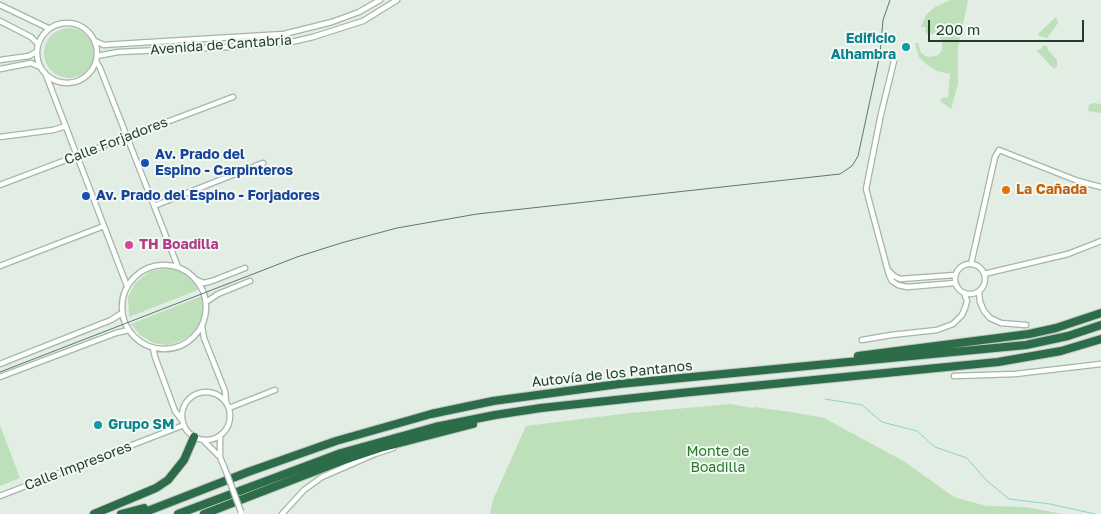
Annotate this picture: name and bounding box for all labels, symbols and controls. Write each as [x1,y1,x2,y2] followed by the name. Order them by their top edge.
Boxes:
[931,10,1087,42] scale bar
[936,20,980,38] text: 200 m
[831,31,896,64] place label: Edificio Alhambra
[150,32,292,58] street label: Avenida de Cantabria
[900,41,912,53] marker: Edificio Alhambra
[62,114,170,168] street label: Calle Forjadores
[155,147,293,180] place label: Av. Prado del Espino - Carpinteros
[139,157,151,169] marker: Av. Prado del Espino - Carpinteros
[1016,182,1087,198] place label: La Cañada
[1000,184,1012,196] marker: La Cañada
[96,188,320,204] place label: Av. Prado del Espino - Forjadores
[80,190,92,202] marker: Av. Prado del Espino - Forjadores
[139,237,219,253] place label: TH Boadilla
[123,239,135,251] marker: TH Boadilla
[531,357,693,391] street label: Autovía de los Pantanos
[108,417,174,433] place label: Grupo SM
[92,419,104,431] marker: Grupo SM
[22,438,134,494] street label: Calle Impresores
[687,444,749,477] park label: Monte de Boadilla

